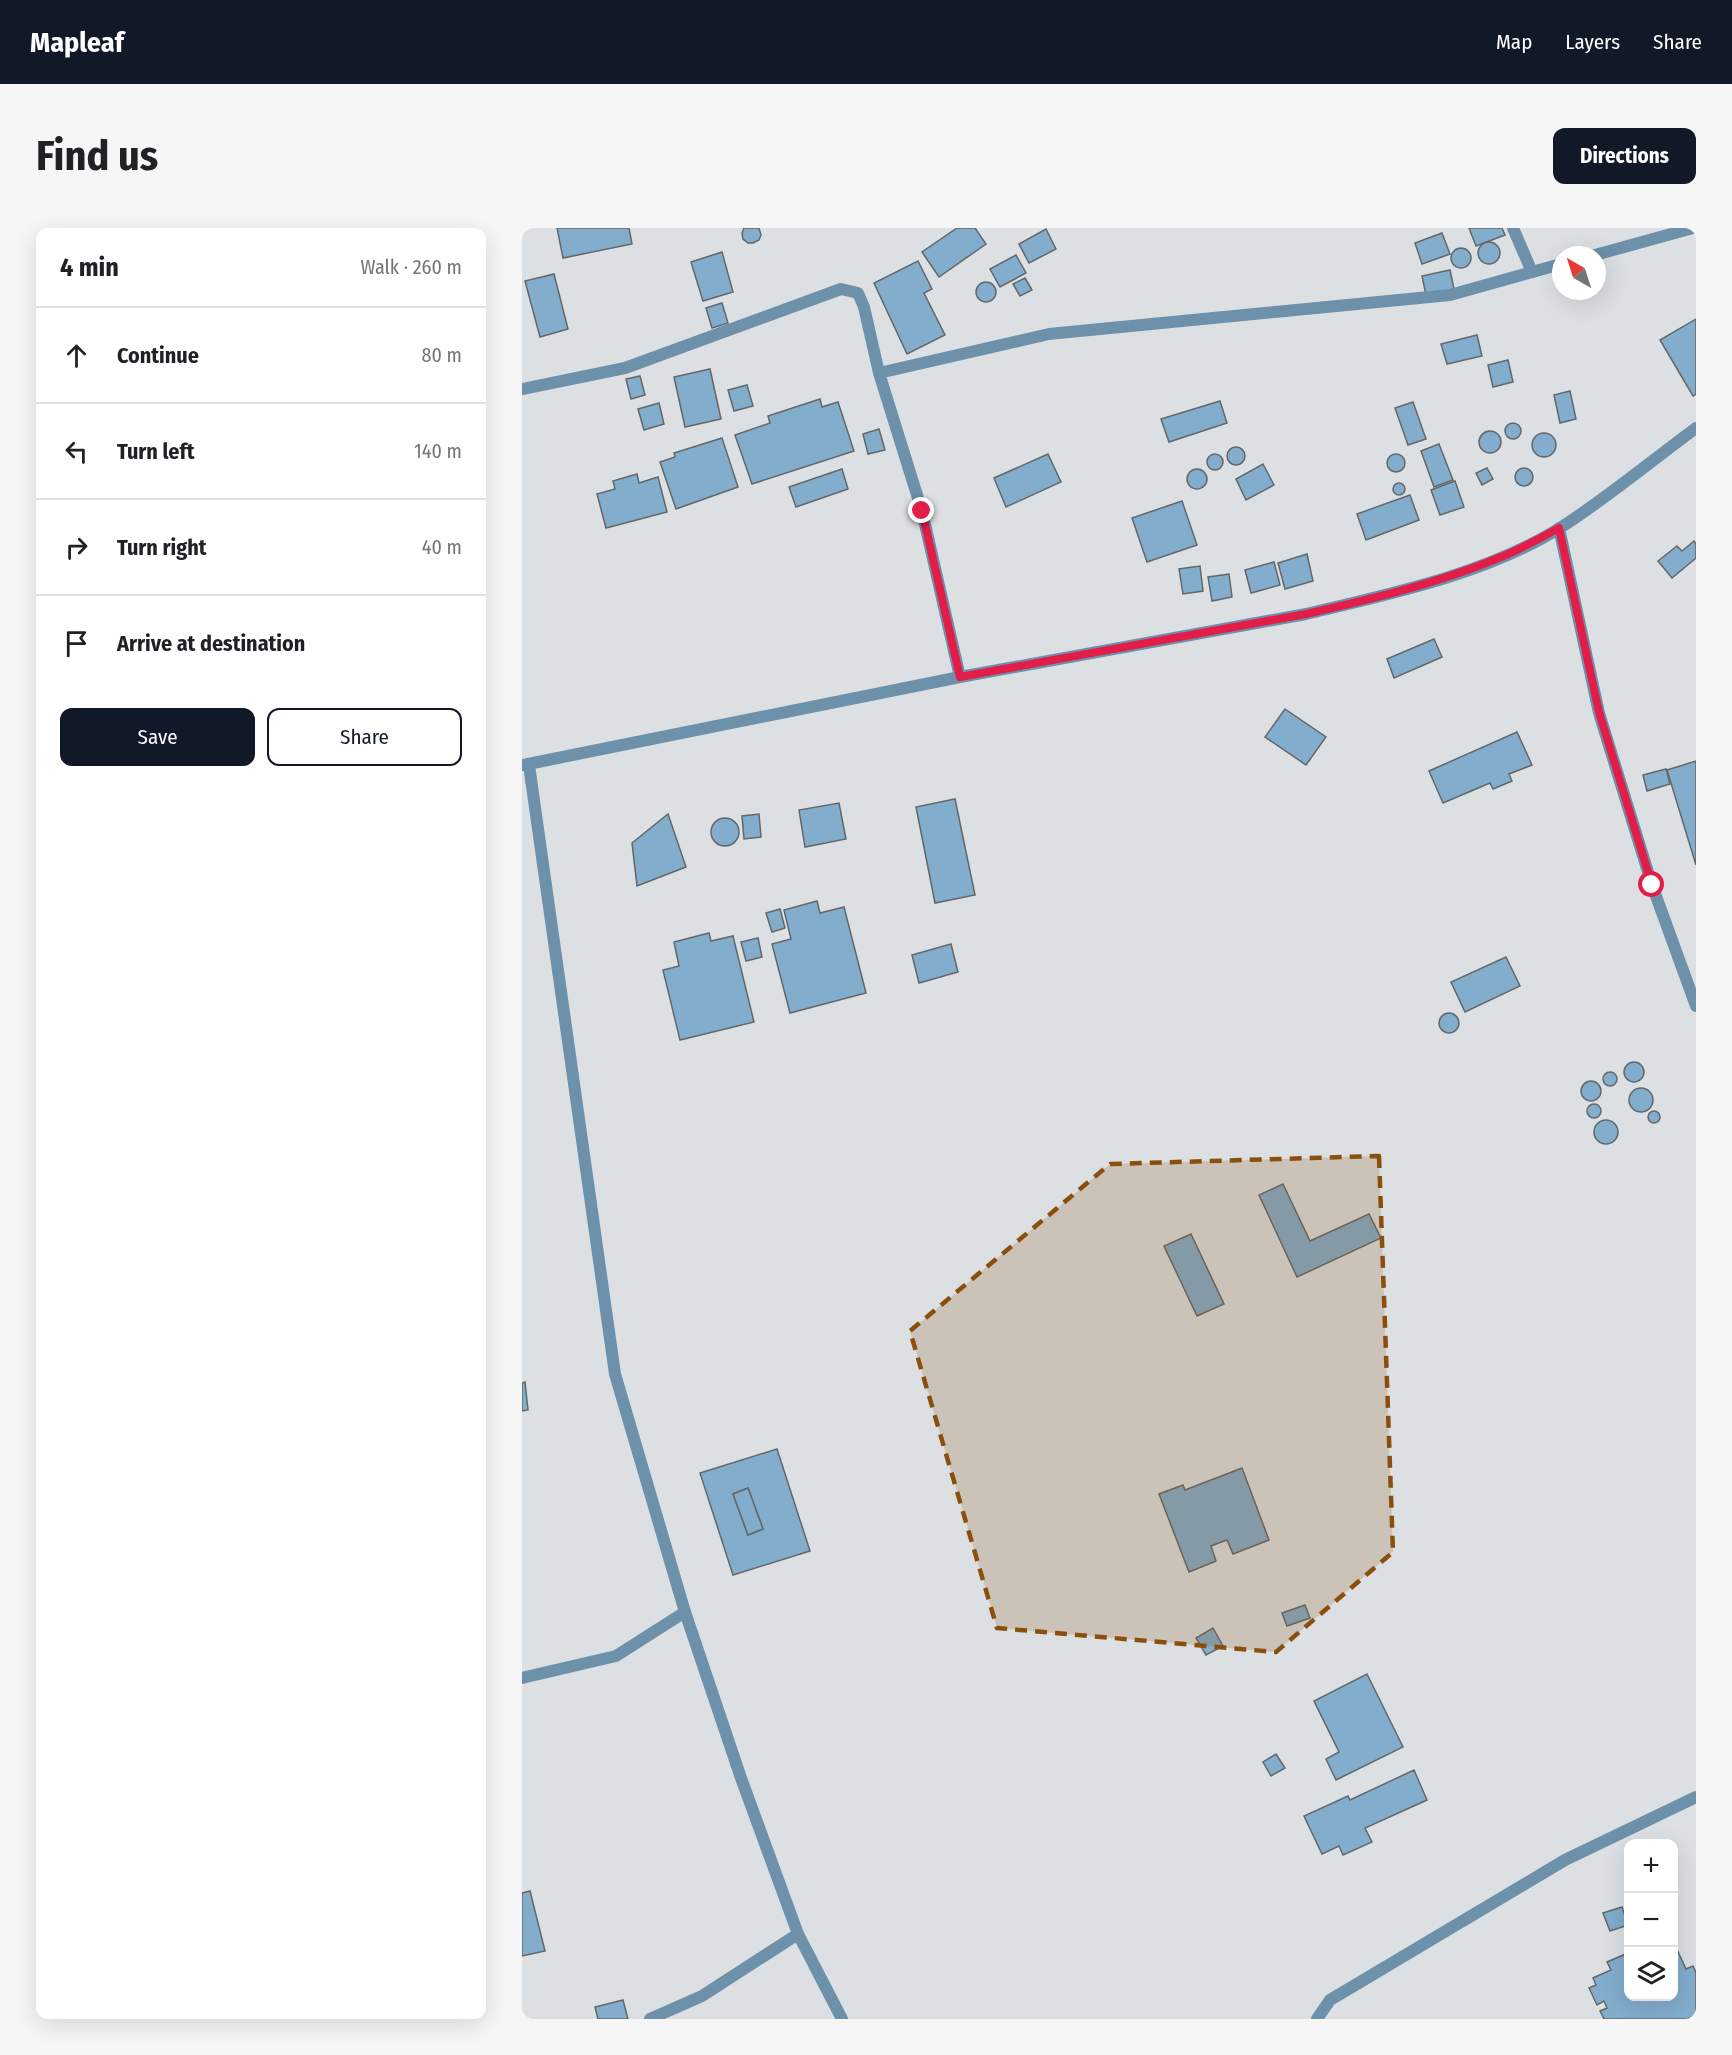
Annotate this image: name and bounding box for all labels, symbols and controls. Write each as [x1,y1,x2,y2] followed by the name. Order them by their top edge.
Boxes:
[30,26,124,59] text: Mapleaf
[1496,29,1532,55] text: Map
[1565,29,1620,55] text: Layers
[1653,29,1702,55] text: Share
[1553,128,1696,184] button: Directions
[36,131,158,181] text: Find us
[1552,246,1606,300] north arrow
[60,252,119,283] text: 4 min
[361,255,462,279] text: Walk · 260 m
[60,339,93,372] icon: ahead
[117,342,199,369] text: Continue
[422,343,462,367] text: 80 m
[60,435,93,468] icon: left
[117,438,195,465] text: Turn left
[414,439,462,463] text: 140 m
[908,497,934,523] route end
[60,531,93,564] icon: right
[117,534,206,561] text: Turn right
[422,535,462,559] text: 40 m
[60,627,93,660] icon: arrive
[117,630,305,657] text: Arrive at destination
[60,708,255,766] button: Save
[267,708,462,766] button: Share
[1638,871,1664,897] route start
[1624,1839,1678,2001] map controls
[1624,1839,1678,1893] button: +
[1624,1893,1678,1947] button: −
[1624,1947,1678,2001] button: layers

